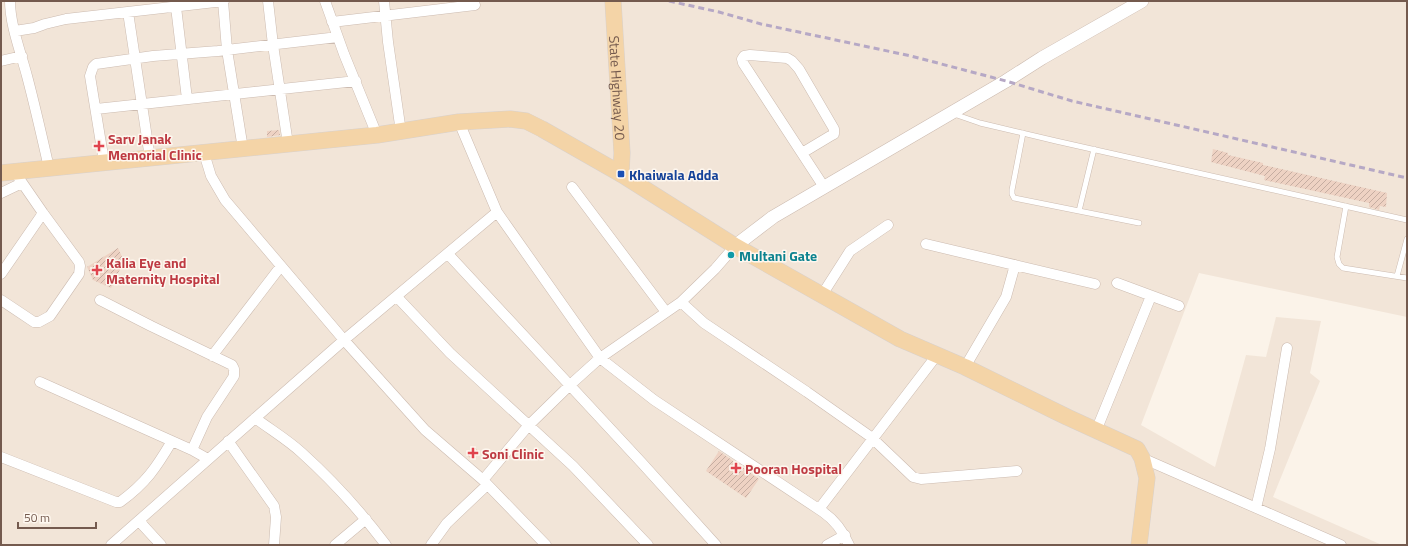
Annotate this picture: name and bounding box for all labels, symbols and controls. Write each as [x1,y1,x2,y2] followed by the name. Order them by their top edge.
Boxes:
[605,35,632,141] street label: State Highway 20
[108,128,202,165] place label: Sarv Janak Memorial Clinic
[93,140,105,152] marker: Sarv Janak Memorial Clinic
[629,164,719,185] place label: Khaiwala Adda
[616,169,626,179] marker: Khaiwala Adda
[739,245,817,266] place label: Multani Gate
[726,250,736,260] marker: Multani Gate
[106,252,220,289] place label: Kalia Eye and Maternity Hospital
[91,264,103,276] marker: Kalia Eye and Maternity Hospital
[482,443,544,464] place label: Soni Clinic
[467,447,479,459] marker: Soni Clinic
[745,458,842,479] place label: Pooran Hospital
[730,462,742,474] marker: Pooran Hospital
[18,504,96,530] scale bar
[24,508,50,527] text: 50 m

